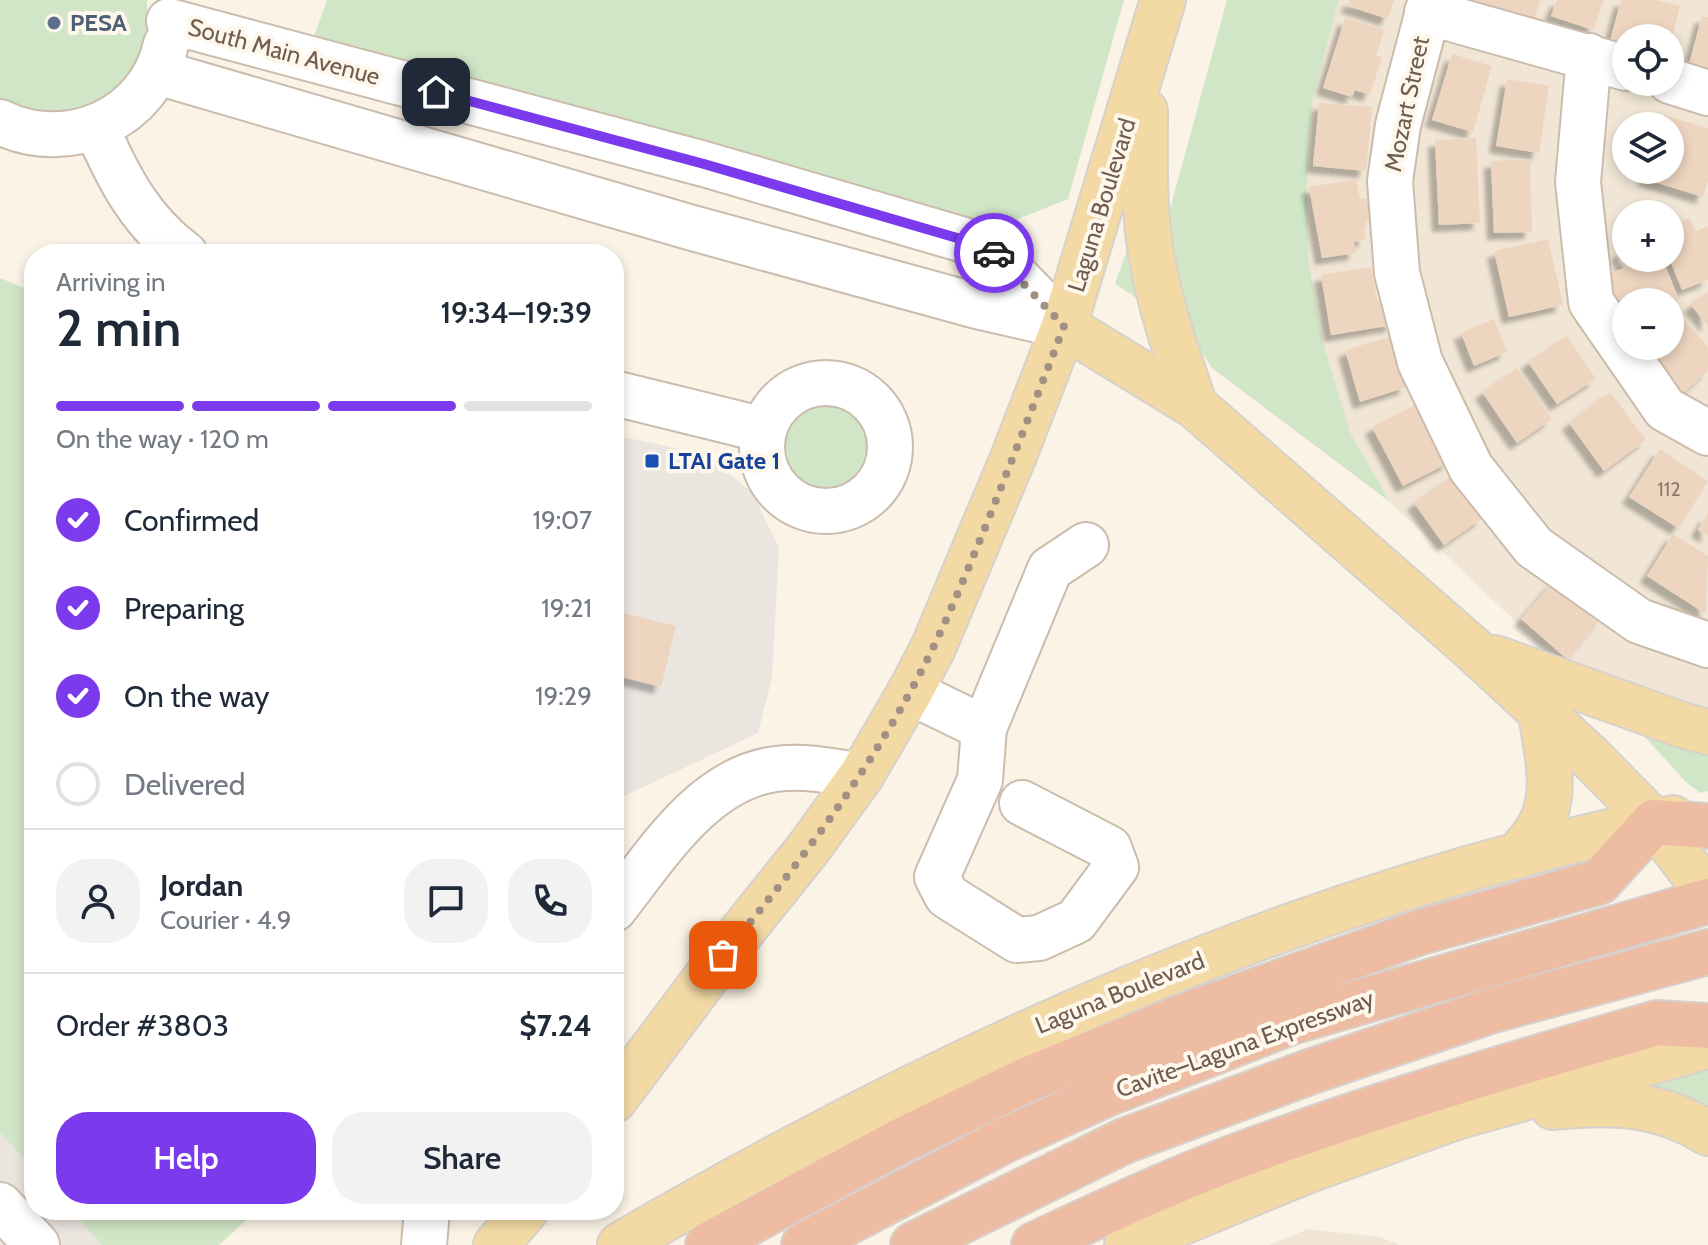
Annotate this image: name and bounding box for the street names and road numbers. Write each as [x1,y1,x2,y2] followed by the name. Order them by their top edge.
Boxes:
[185,12,383,91] street label: South Main Avenue
[1378,34,1435,174] street label: Mozart Street
[1061,115,1142,295] street label: Laguna Boulevard
[1031,945,1209,1040] street label: Laguna Boulevard
[1112,983,1378,1104] street label: Cavite–Laguna Expressway

